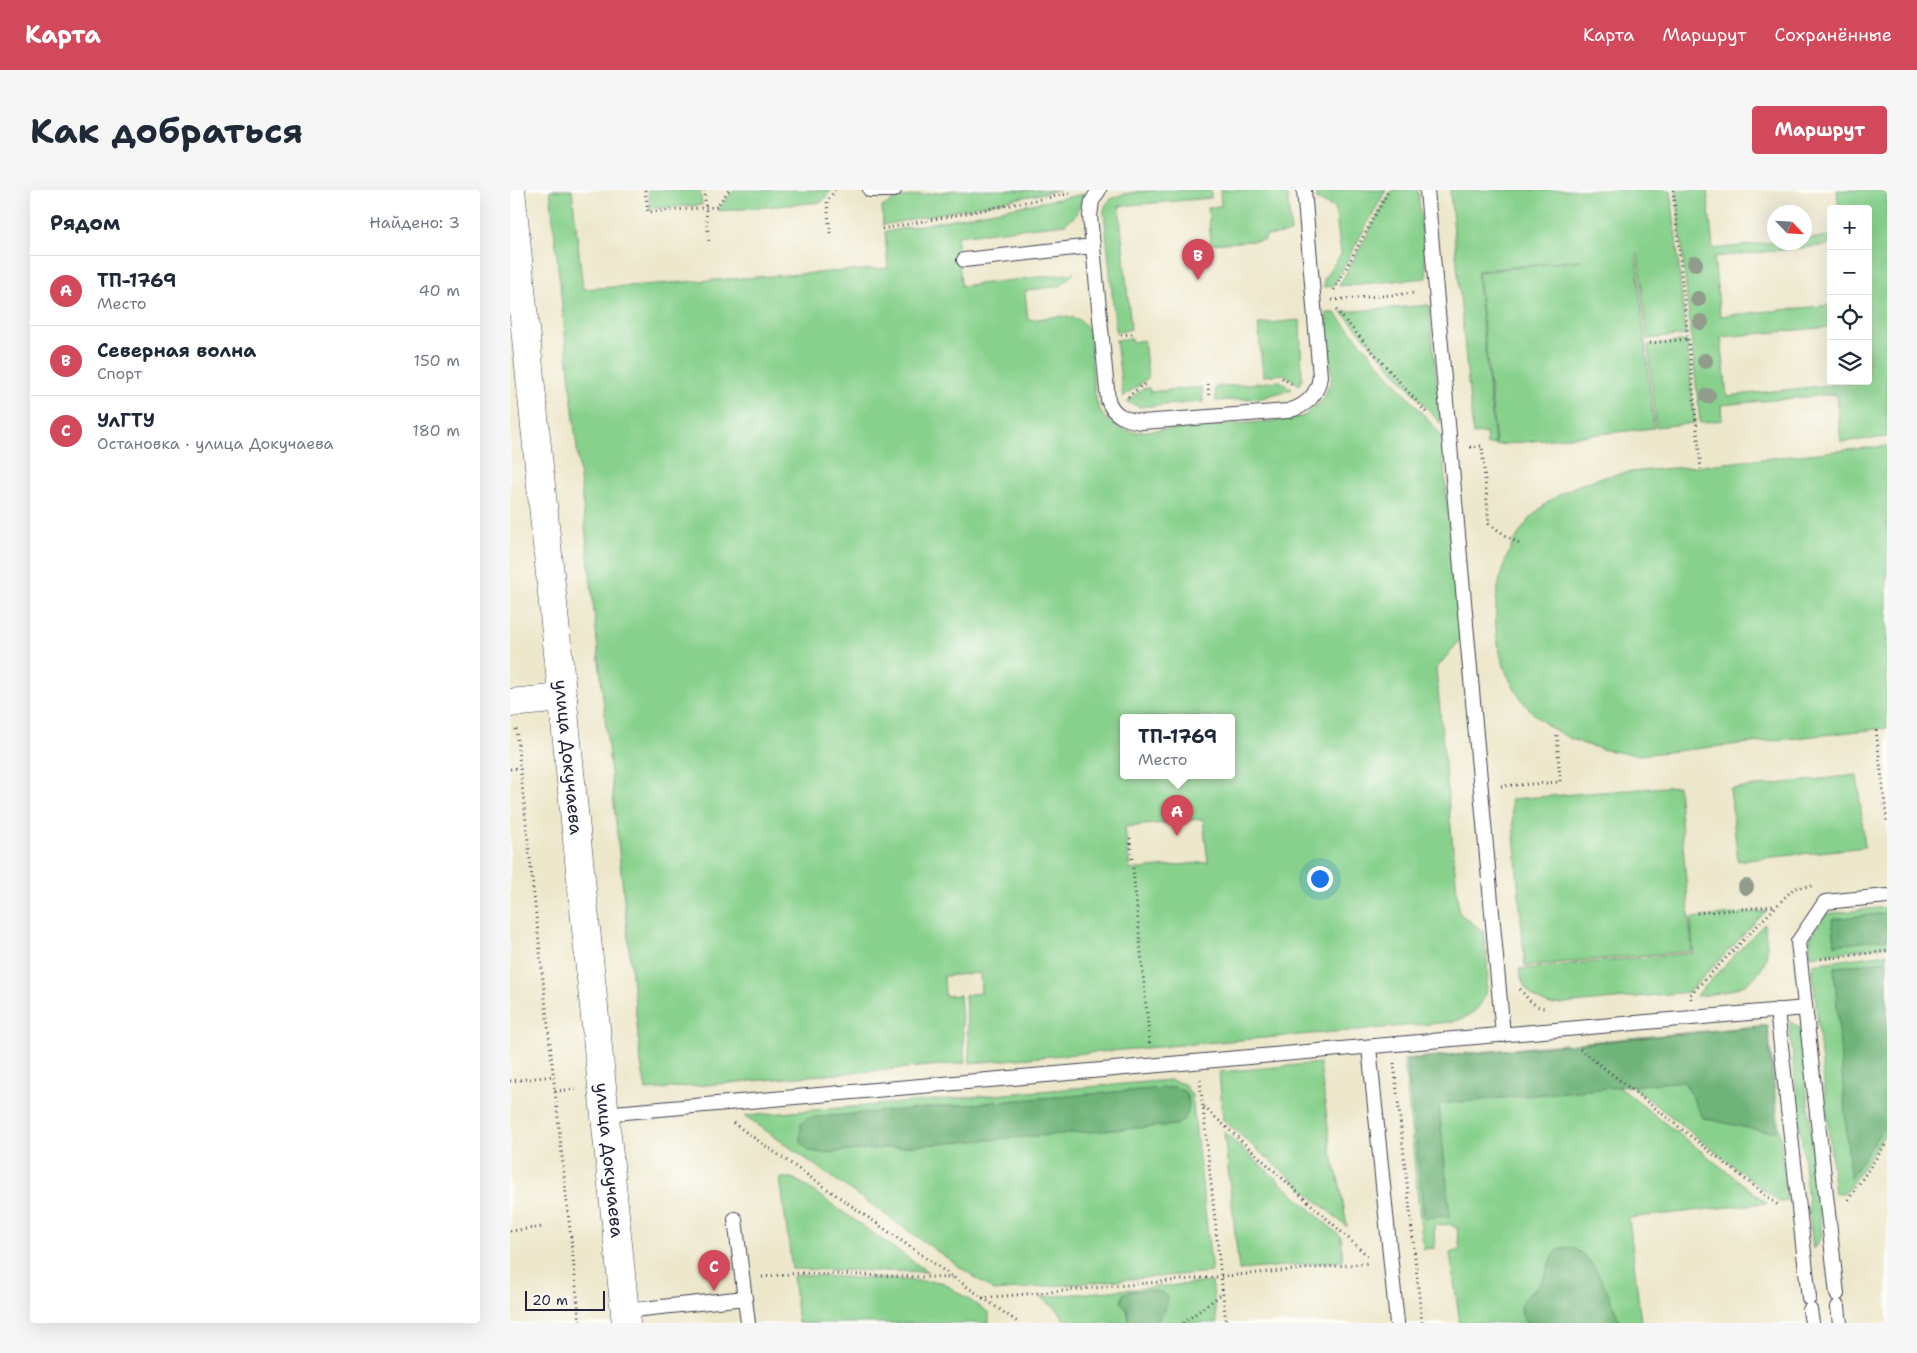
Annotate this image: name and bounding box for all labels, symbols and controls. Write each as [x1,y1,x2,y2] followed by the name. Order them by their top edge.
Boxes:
[25,19,101,51] text: Карта
[1583,23,1634,47] text: Карта
[1662,23,1746,47] text: Маршрут
[1774,23,1892,47] text: Сохранённые
[1752,106,1887,154] button: Маршрут
[30,107,303,154] text: Как добраться
[1767,205,1812,250] north arrow
[1827,205,1872,385] map controls
[1827,205,1872,250] button: +
[50,209,120,237] text: Рядом
[369,212,460,233] text: Найдено: 3
[1182,239,1214,280] pin: B
[1827,250,1872,295] button: −
[97,268,176,293] text: ТП-1769
[60,280,72,301] text: A
[418,280,460,301] text: 40 m
[97,293,147,314] text: Место
[1827,295,1872,340] button: locate
[97,338,256,363] text: Северная волна
[1827,340,1872,385] button: layers
[61,350,71,371] text: B
[413,350,460,371] text: 150 m
[97,363,142,384] text: Спорт
[97,408,155,433] text: УлГТУ
[61,420,71,441] text: C
[412,420,460,441] text: 180 m
[97,433,334,454] text: Остановка · улица Докучаева
[549,678,588,836] street label: улица Докучаева
[1120,714,1235,779] popup
[1138,724,1217,749] text: ТП-1769
[1138,749,1187,770] text: Место
[1161,795,1193,836] pin: A
[1307,866,1333,892] your location
[590,1081,629,1239] street label: улица Докучаева
[698,1250,730,1291] pin: C
[525,1288,605,1311] scale bar
[532,1291,568,1309] text: 20 m

